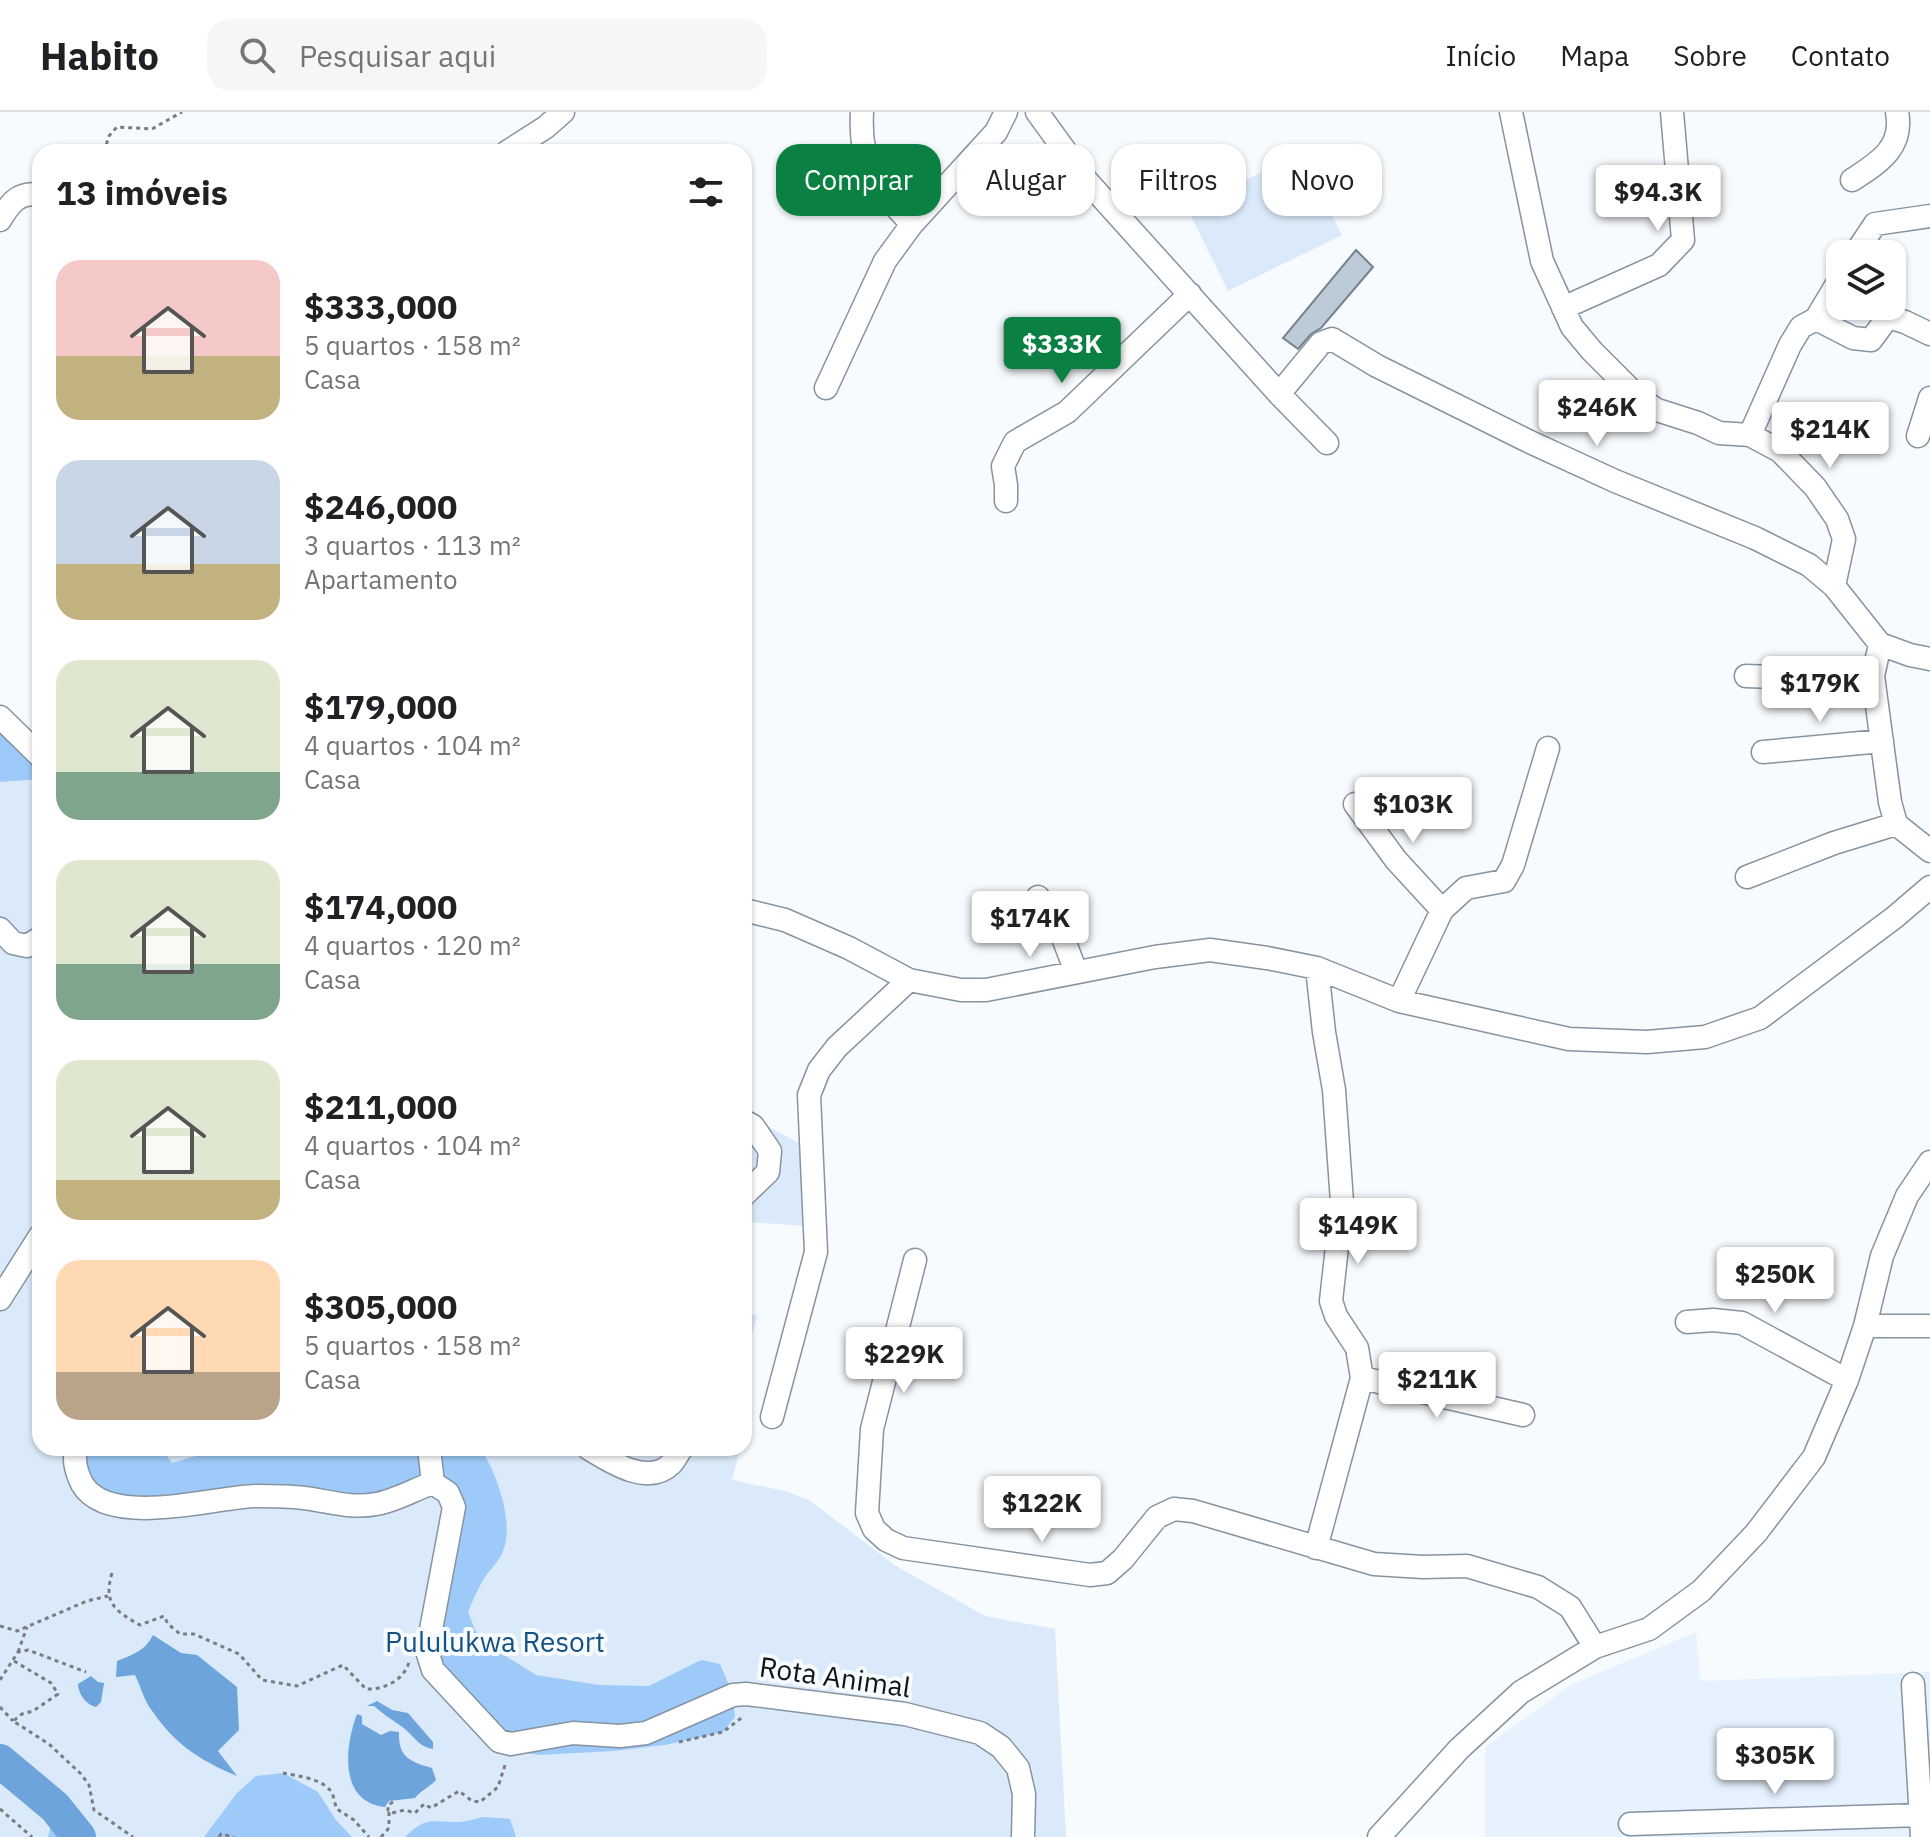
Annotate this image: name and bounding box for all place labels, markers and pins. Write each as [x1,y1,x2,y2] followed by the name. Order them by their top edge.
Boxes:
[1593,165,1723,233] pin: $94.3K
[1006,317,1118,385] pin: $333K
[1541,380,1653,448] pin: $246K
[1774,402,1886,470] pin: $214K
[1764,656,1876,724] pin: $179K
[1357,777,1469,845] pin: $103K
[974,891,1086,959] pin: $174K
[1302,1198,1414,1266] pin: $149K
[1719,1247,1831,1315] pin: $250K
[848,1327,960,1395] pin: $229K
[1381,1352,1493,1420] pin: $211K
[986,1476,1098,1544] pin: $122K
[1719,1728,1831,1796] pin: $305K

